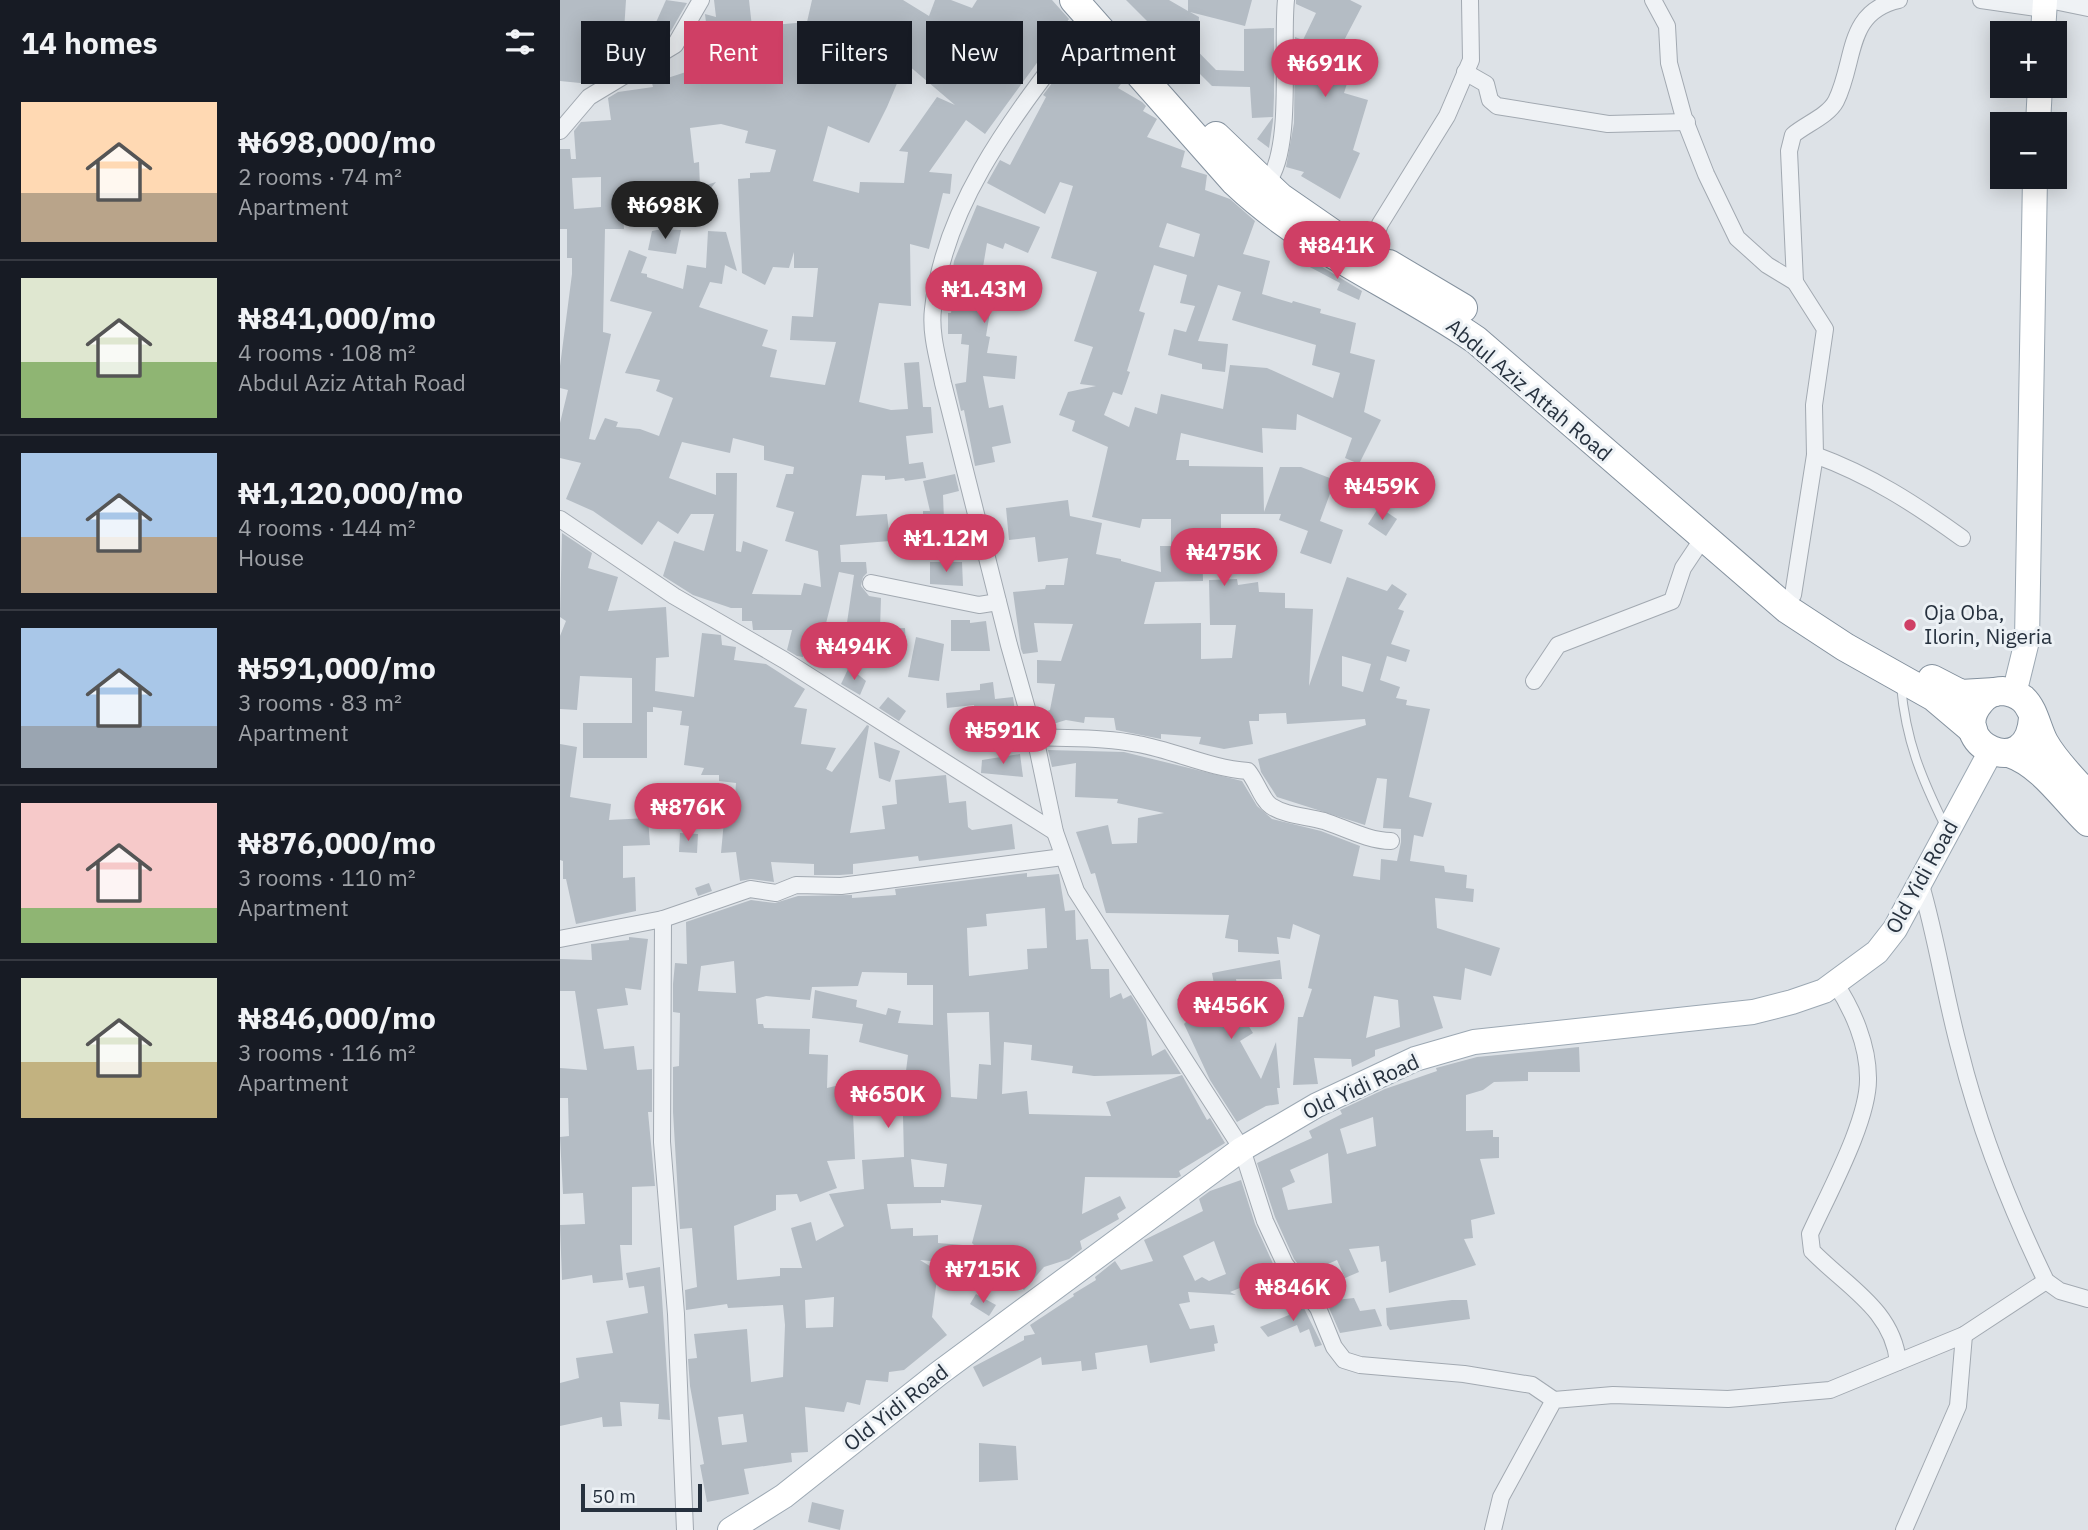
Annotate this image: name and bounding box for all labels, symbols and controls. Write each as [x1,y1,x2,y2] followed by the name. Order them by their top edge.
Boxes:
[581,21,670,84] chip: Buy
[684,21,783,84] chip: Rent
[797,21,912,84] chip: Filters
[926,21,1023,84] chip: New
[1037,21,1200,84] chip: Apartment
[1990,21,2067,189] map controls
[1990,21,2067,98] button: +
[21,23,158,62] text: 14 homes
[501,23,539,61] icon: filters
[1276,40,1374,99] pin: ₦691K
[1287,47,1363,77] text: ₦691K
[1990,112,2067,189] button: −
[238,122,436,161] text: ₦698,000/mo
[77,130,161,214] icon: home
[238,161,402,191] text: 2 rooms · 74 m²
[616,182,714,241] pin: ₦698K
[627,189,703,219] text: ₦698K
[238,191,349,221] text: Apartment
[1288,222,1386,281] pin: ₦841K
[1299,229,1375,259] text: ₦841K
[927,266,1041,325] pin: ₦1.43M
[941,273,1027,303] text: ₦1.43M
[238,298,436,337] text: ₦841,000/mo
[77,306,161,390] icon: home
[1441,312,1618,467] street label: Abdul Aziz Attah Road
[238,337,416,367] text: 4 rooms · 108 m²
[238,367,466,397] text: Abdul Aziz Attah Road
[1333,462,1431,522] pin: ₦459K
[1344,470,1420,500] text: ₦459K
[238,473,463,512] text: ₦1,120,000/mo
[77,481,161,565] icon: home
[238,512,416,542] text: 4 rooms · 144 m²
[889,514,1003,574] pin: ₦1.12M
[903,522,989,552] text: ₦1.12M
[1175,528,1273,588] pin: ₦475K
[1186,536,1262,566] text: ₦475K
[238,542,304,572] text: House
[1924,598,2052,650] place label: Oja Oba, Ilorin, Nigeria
[1902,617,1918,633] marker: Oja Oba, Ilorin, Nigeria
[805,622,903,682] pin: ₦494K
[816,630,892,660] text: ₦494K
[238,648,436,687] text: ₦591,000/mo
[77,656,161,740] icon: home
[238,687,402,717] text: 3 rooms · 83 m²
[954,706,1052,766] pin: ₦591K
[965,714,1041,744] text: ₦591K
[238,717,349,747] text: Apartment
[639,784,737,843] pin: ₦876K
[650,791,726,821] text: ₦876K
[1878,815,1964,938] street label: Old Yidi Road
[238,823,436,862] text: ₦876,000/mo
[77,831,161,915] icon: home
[238,862,416,892] text: 3 rooms · 110 m²
[238,892,349,922] text: Apartment
[1182,982,1280,1041] pin: ₦456K
[1193,989,1269,1019] text: ₦456K
[238,998,436,1037] text: ₦846,000/mo
[77,1006,161,1090] icon: home
[238,1037,416,1067] text: 3 rooms · 116 m²
[1298,1047,1423,1125] street label: Old Yidi Road
[238,1067,349,1097] text: Apartment
[839,1070,937,1130] pin: ₦650K
[850,1078,926,1108] text: ₦650K
[934,1246,1032,1305] pin: ₦715K
[945,1253,1021,1283] text: ₦715K
[1244,1264,1342,1323] pin: ₦846K
[1255,1271,1331,1301] text: ₦846K
[837,1357,954,1457] street label: Old Yidi Road
[581,1481,702,1513] scale bar
[592,1484,636,1508] text: 50 m

